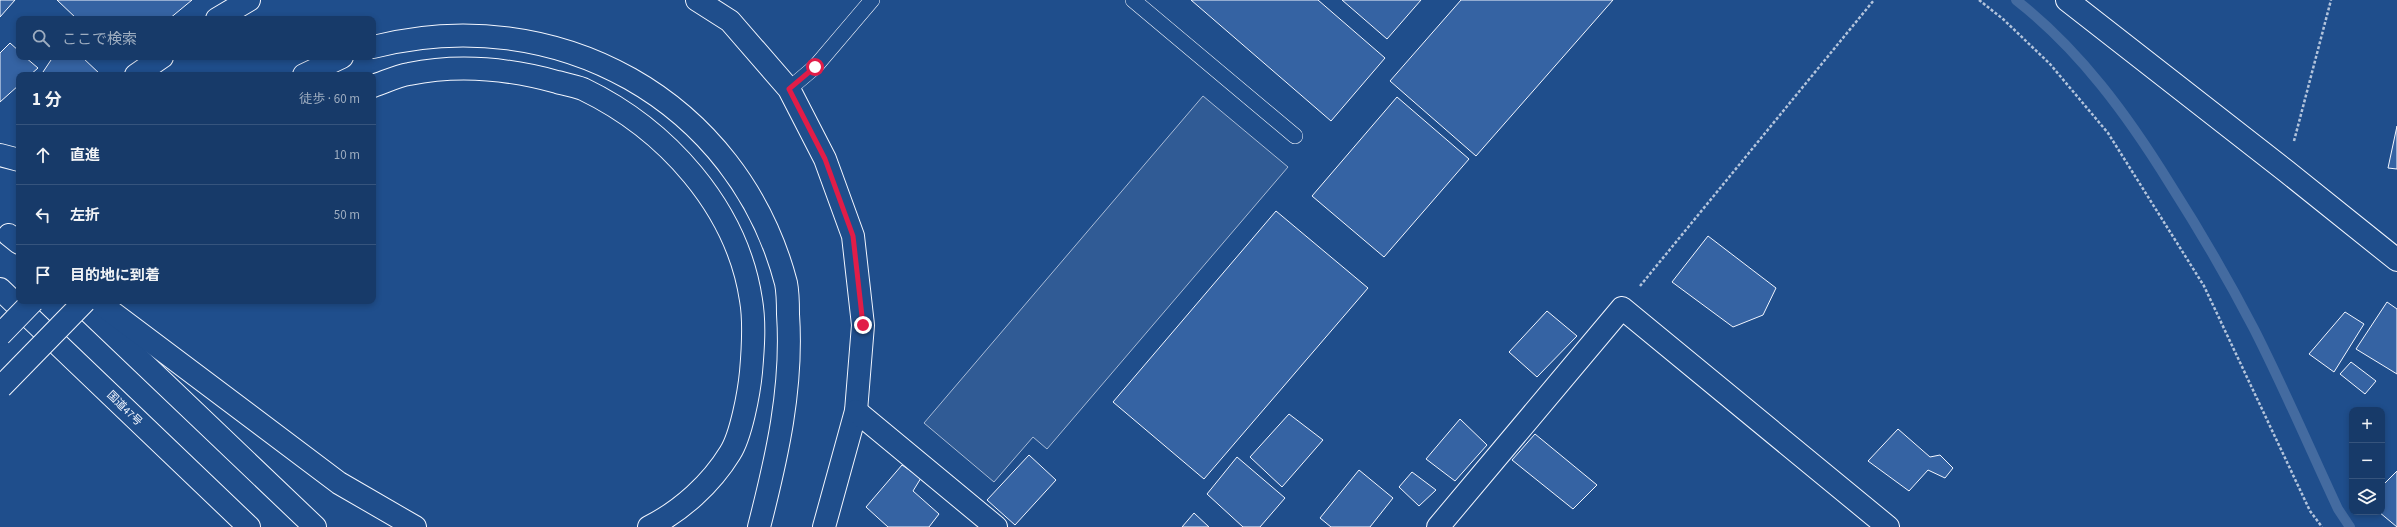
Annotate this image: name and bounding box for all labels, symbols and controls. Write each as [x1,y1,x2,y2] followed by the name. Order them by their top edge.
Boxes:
[16,16,376,60] search box
[30,27,52,49] icon: search
[62,29,137,50] text: ここで検索
[806,58,824,76] route start
[32,88,61,112] text: 1 分
[299,90,360,108] text: 徒歩 · 60 m
[32,144,54,166] icon: ahead
[70,145,100,166] text: 直進
[334,146,360,164] text: 10 m
[32,204,54,226] icon: left
[70,205,100,226] text: 左折
[334,206,360,224] text: 50 m
[32,264,54,286] icon: arrive
[70,265,160,286] text: 目的地に到着
[854,316,872,334] route end
[104,388,146,429] street label: 国道47号
[2349,407,2385,515] map controls
[2349,407,2385,443] button: +
[2349,443,2385,479] button: −
[2349,479,2385,515] button: layers

